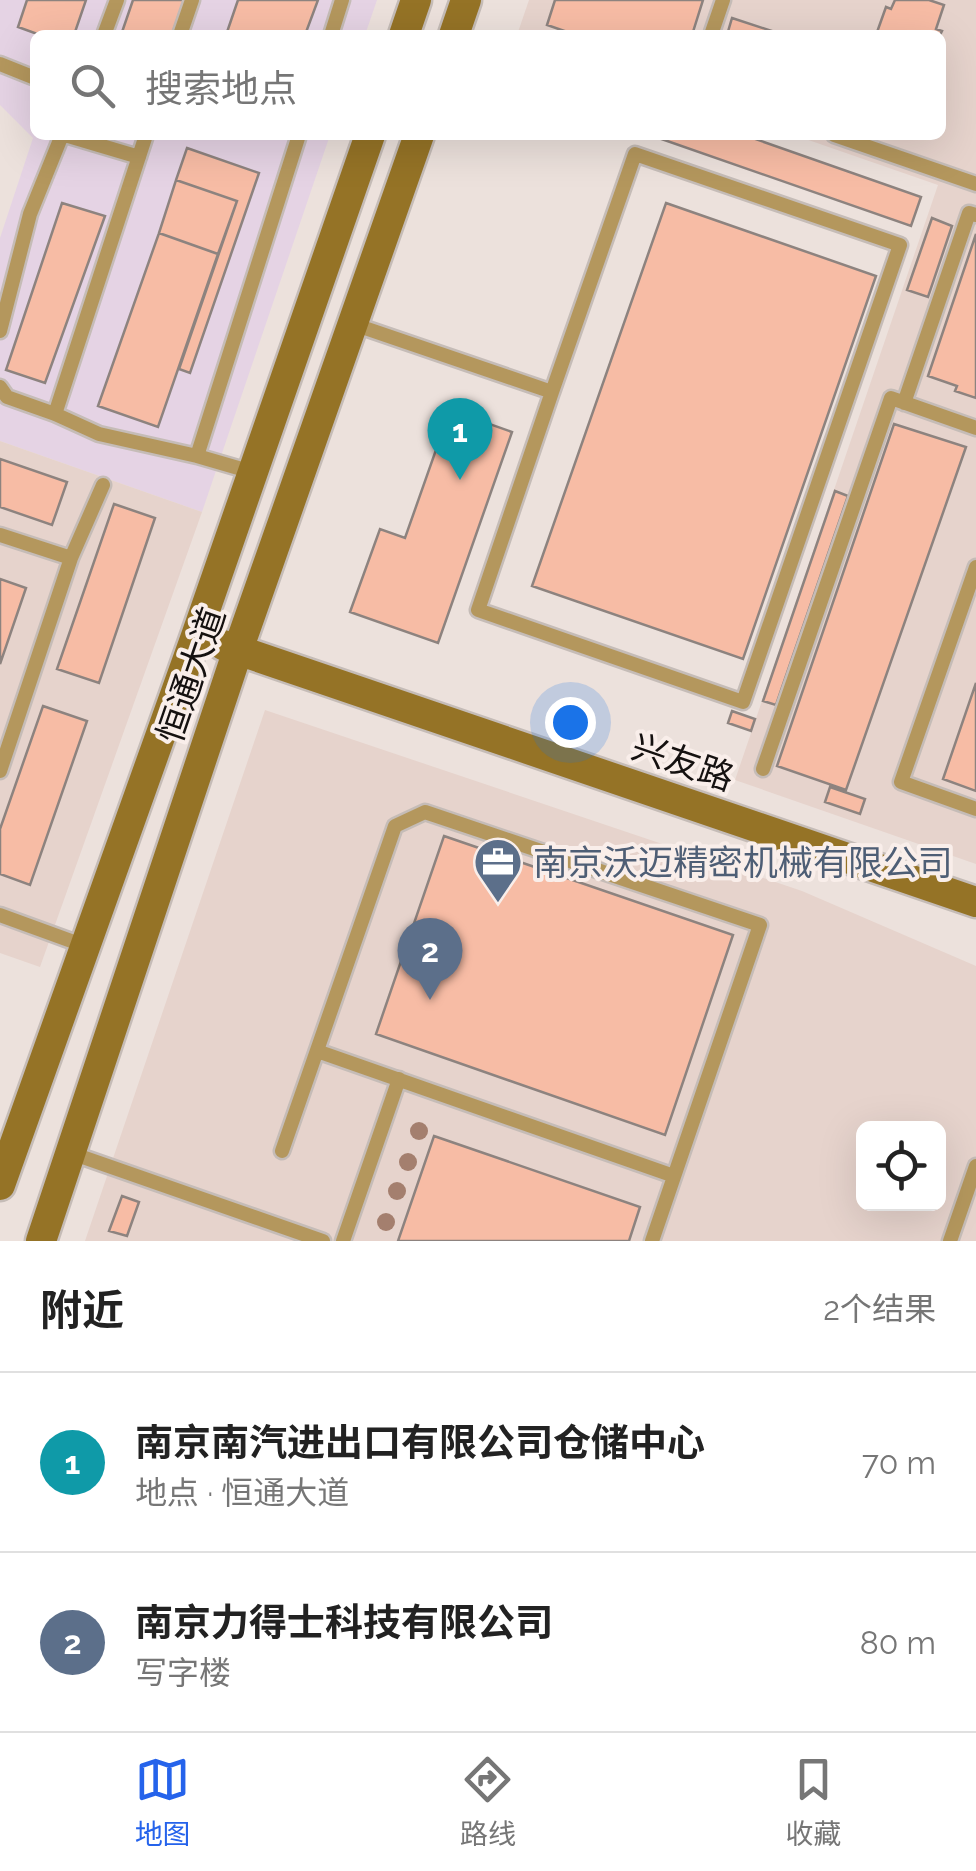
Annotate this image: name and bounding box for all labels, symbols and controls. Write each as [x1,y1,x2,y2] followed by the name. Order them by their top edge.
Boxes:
[30,30,946,140] search box
[65,58,120,113] icon: search
[145,66,297,111] text: 搜索地点
[428,398,492,480] pin: 1
[149,602,233,748] street label: 恒通大道
[545,697,596,748] your location
[627,726,739,798] street label: 兴友路
[472,836,524,904] office icon: 南京沃迈精密机械有限公司
[533,842,953,883] place label: 南京沃迈精密机械有限公司
[398,918,462,1000] pin: 2
[856,1121,946,1211] map controls
[856,1121,946,1211] button: locate
[40,1286,124,1335] text: 附近
[823,1290,936,1327] text: 2个结果
[135,1420,705,1465] text: 南京南汽进出口有限公司仓储中心
[65,1444,80,1481] text: 1
[862,1444,936,1481] text: 70 m
[135,1474,349,1511] text: 地点 · 恒通大道
[135,1600,553,1645] text: 南京力得士科技有限公司
[63,1624,82,1661] text: 2
[860,1624,936,1661] text: 80 m
[135,1654,231,1691] text: 写字楼
[135,1752,191,1852] tab: 地图
[460,1752,516,1852] tab: 路线
[785,1752,841,1852] tab: 收藏

